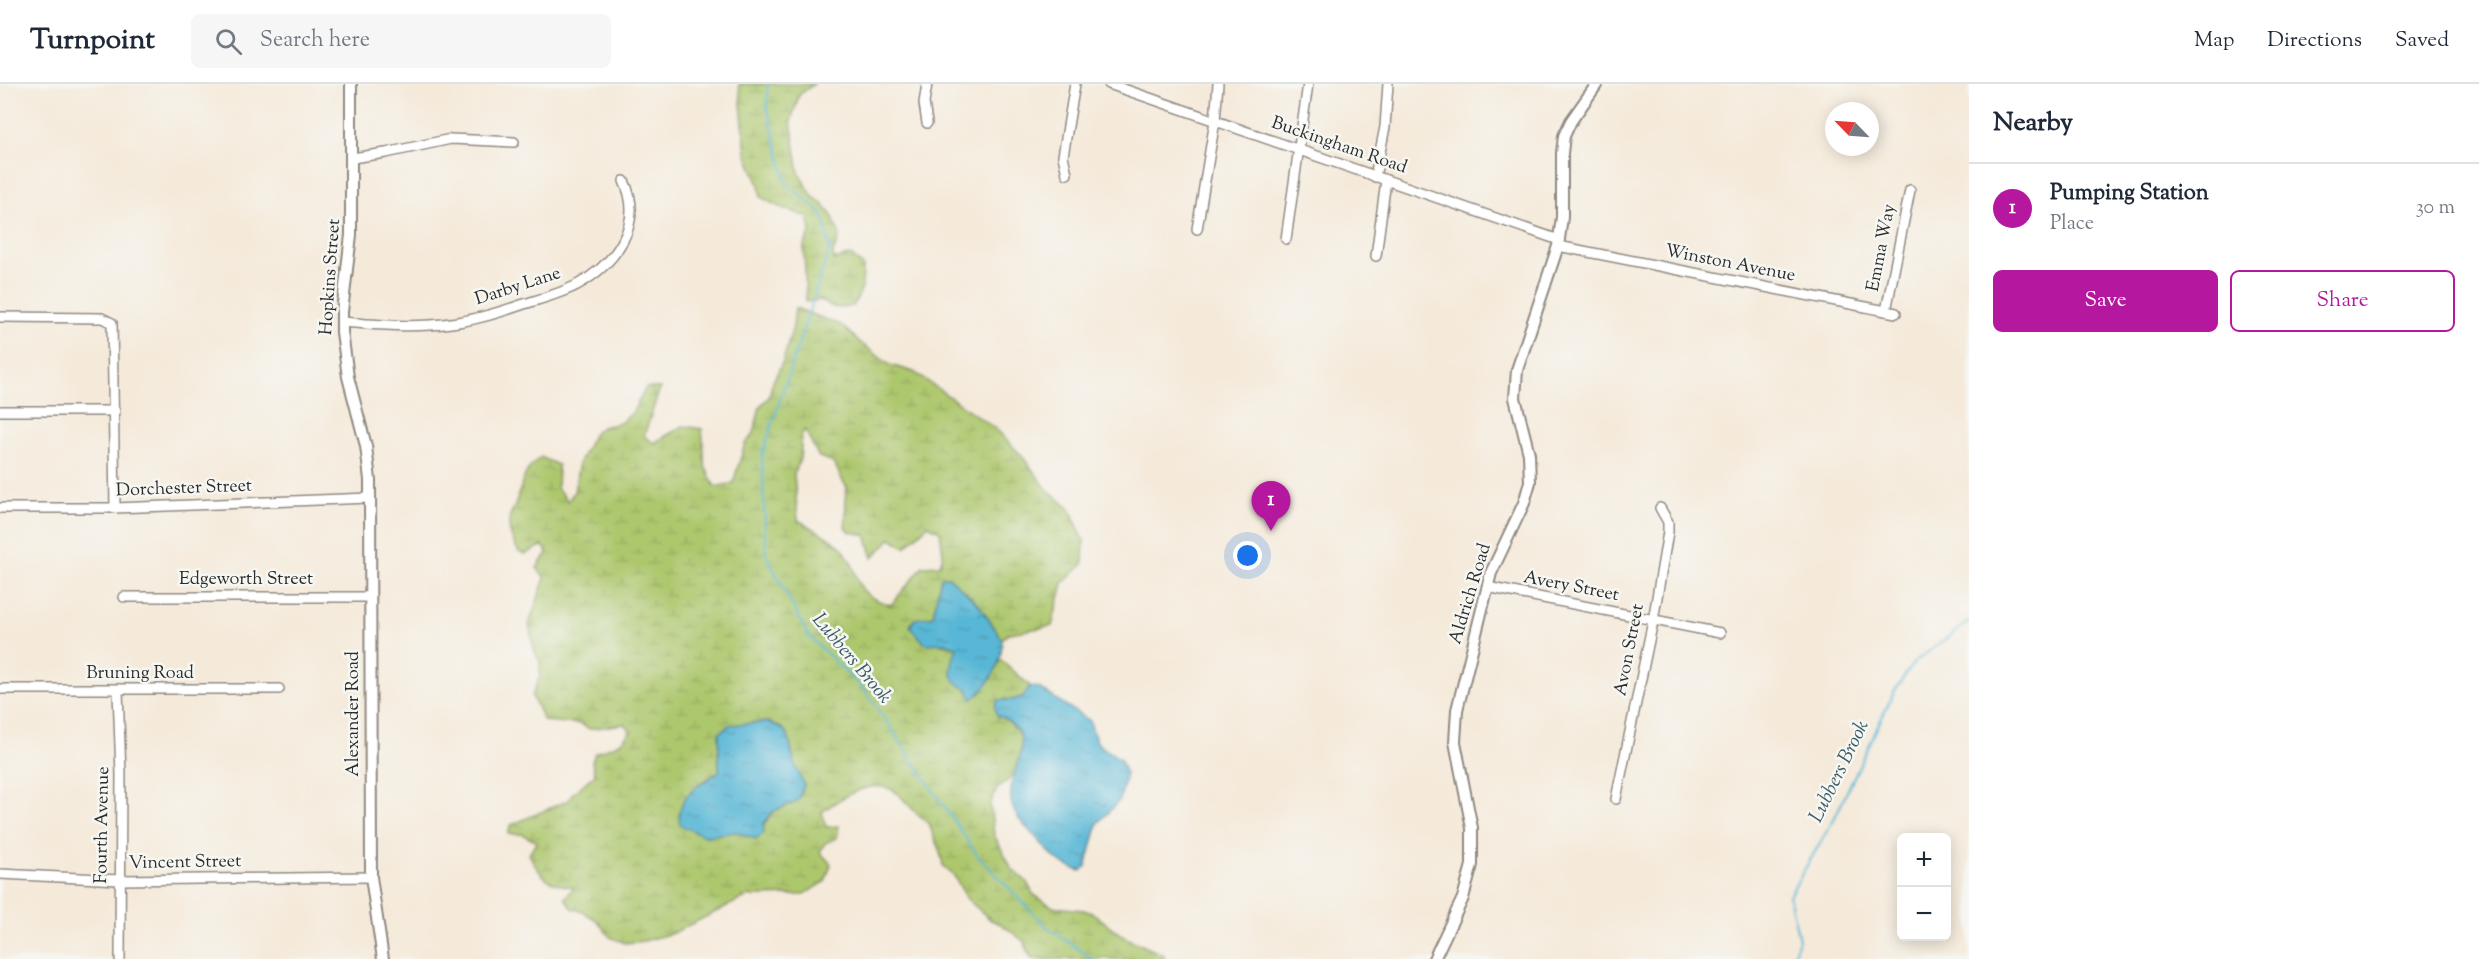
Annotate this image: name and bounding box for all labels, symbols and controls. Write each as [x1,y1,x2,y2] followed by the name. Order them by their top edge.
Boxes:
[191,14,611,68] search box
[30,21,155,61] text: Turnpoint
[212,25,245,58] icon: search
[260,25,370,57] text: Search here
[2194,26,2234,56] text: Map
[2267,26,2362,56] text: Directions
[2395,26,2449,56] text: Saved
[1825,102,1879,156] north arrow
[1993,105,2073,142] text: Nearby
[1268,111,1410,181] street label: Buckingham Road
[2050,178,2209,210] text: Pumping Station
[2009,194,2016,223] text: 1
[2416,194,2455,223] text: 30 m
[1861,202,1903,294] street label: Emma Way
[2050,210,2094,239] text: Place
[314,218,348,336] street label: Hopkins Street
[1663,239,1797,289] street label: Winston Avenue
[472,261,564,313] street label: Darby Lane
[1993,270,2218,332] button: Save
[2230,270,2455,332] button: Share
[115,474,253,504] street label: Dorchester Street
[1252,482,1290,531] pin: 1
[1443,540,1499,648] street label: Aldrich Road
[1233,541,1262,570] your location
[1521,565,1621,609] street label: Avery Street
[179,567,313,593] street label: Edgeworth Street
[1608,602,1652,698] street label: Avon Street
[804,607,898,711] water label: Lubbers Brook
[341,651,367,777] street label: Alexander Road
[86,661,194,687] street label: Bruning Road
[1803,716,1877,828] water label: Lubbers Brook
[89,766,117,884] street label: Fourth Avenue
[1897,833,1951,941] map controls
[1897,833,1951,887] button: +
[129,849,241,877] street label: Vincent Street
[1897,887,1951,941] button: −

